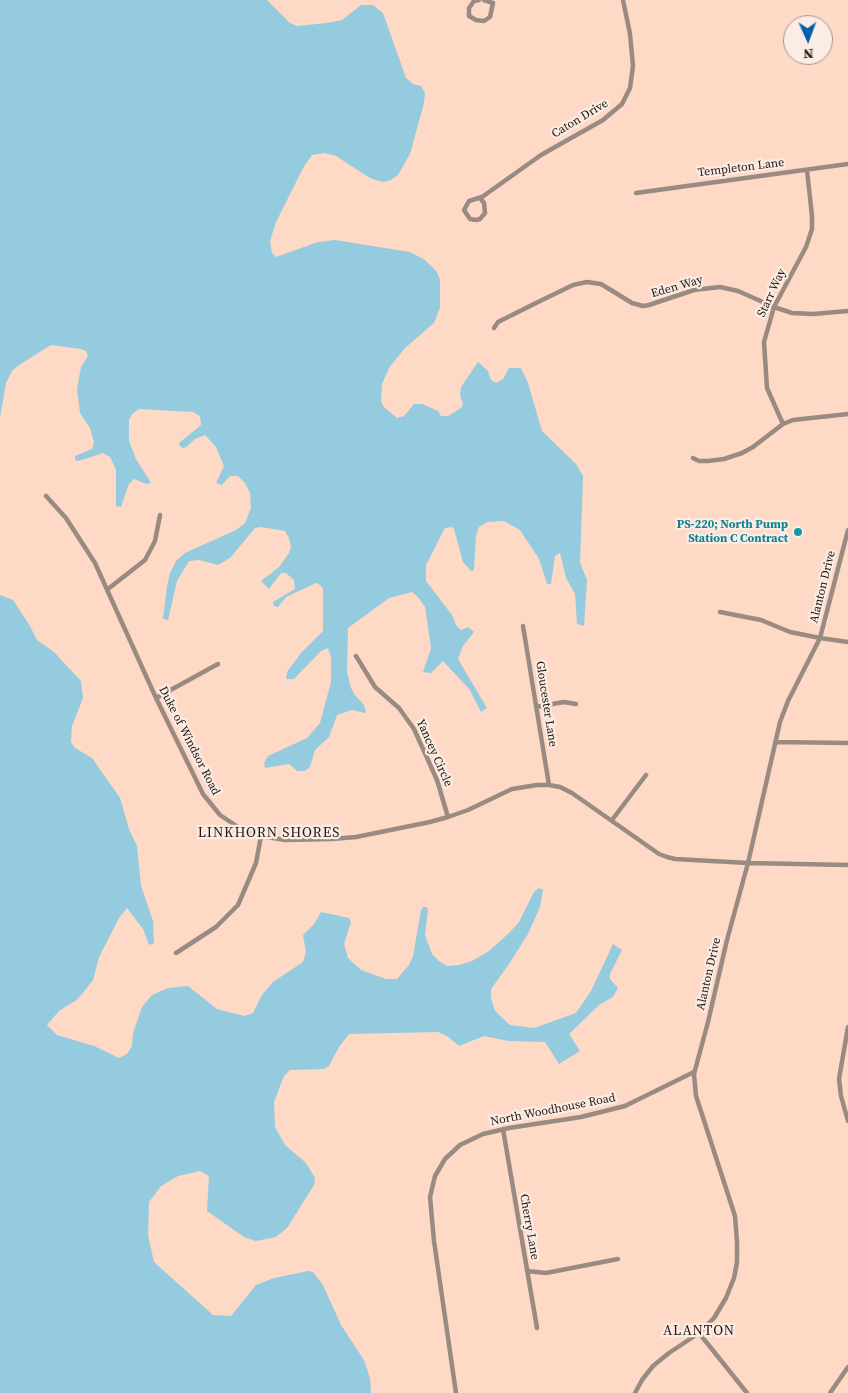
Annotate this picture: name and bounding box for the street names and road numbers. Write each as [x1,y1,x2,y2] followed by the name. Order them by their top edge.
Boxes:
[549,97,611,141] street label: Caton Drive
[697,156,785,180] street label: Templeton Lane
[755,267,789,319] street label: Starr Way
[650,273,704,301] street label: Eden Way
[807,549,839,625] street label: Alanton Drive
[532,660,560,748] street label: Gloucester Lane
[155,684,223,798] street label: Duke of Windsor Road
[413,717,455,789] street label: Yancey Circle
[694,936,724,1012] street label: Alanton Drive
[489,1091,617,1129] street label: North Woodhouse Road
[516,1193,542,1261] street label: Cherry Lane

